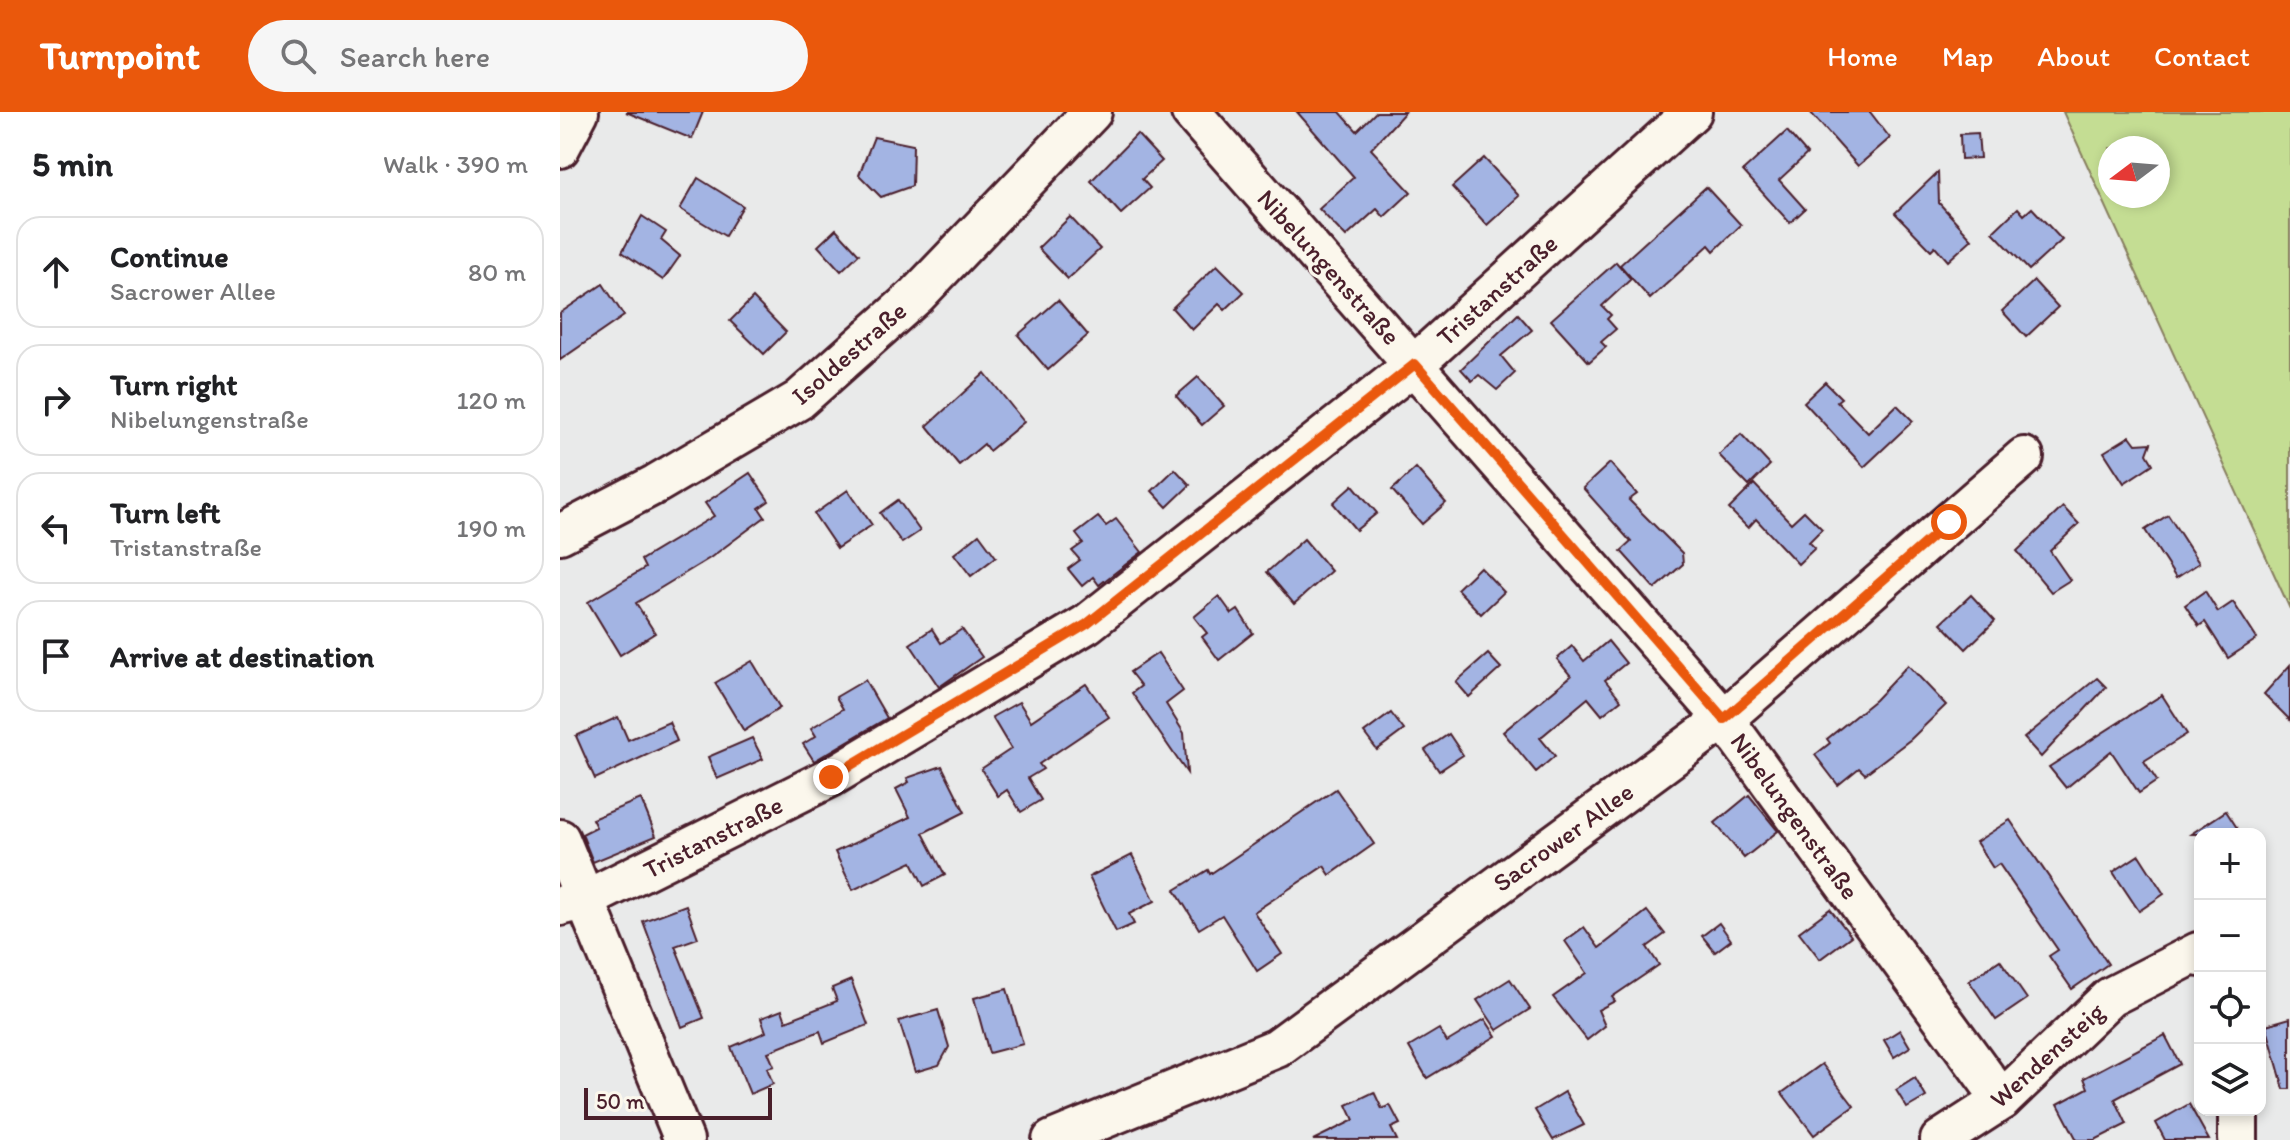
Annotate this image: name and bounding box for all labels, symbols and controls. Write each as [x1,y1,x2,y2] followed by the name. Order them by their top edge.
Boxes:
[248,20,808,92] search box
[40,33,200,79] text: Turnpoint
[276,34,320,78] icon: search
[340,38,490,75] text: Search here
[1827,39,1898,73] text: Home
[1942,39,1993,73] text: Map
[2037,39,2110,73] text: About
[2154,39,2250,73] text: Contact
[2098,136,2170,208] north arrow
[32,144,113,185] text: 5 min
[383,148,528,180] text: Walk · 390 m
[1251,182,1407,352] street label: Nibelungenstraße
[1430,227,1564,353] street label: Tristanstraße
[110,238,229,275] text: Continue
[34,250,78,294] icon: ahead
[468,256,526,288] text: 80 m
[110,275,276,307] text: Sacrower Allee
[785,294,913,412] street label: Isoldestraße
[110,366,238,403] text: Turn right
[34,378,78,422] icon: right
[457,384,526,416] text: 120 m
[110,403,309,435] text: Nibelungenstraße
[110,494,221,531] text: Turn left
[1931,504,1967,540] route start
[34,506,78,550] icon: left
[457,512,526,544] text: 190 m
[110,531,262,563] text: Tristanstraße
[34,634,78,678] icon: arrive
[110,638,374,675] text: Arrive at destination
[1724,726,1866,906] street label: Nibelungenstraße
[813,759,849,795] route end
[1486,775,1640,899] street label: Sacrower Allee
[638,788,788,886] street label: Tristanstraße
[2194,828,2266,1116] map controls
[2194,828,2266,900] button: +
[2194,900,2266,972] button: −
[2194,972,2266,1044] button: locate
[1983,995,2111,1115] street label: Wendensteig
[2194,1044,2266,1116] button: layers
[584,1084,772,1120] scale bar
[596,1088,645,1115] text: 50 m

